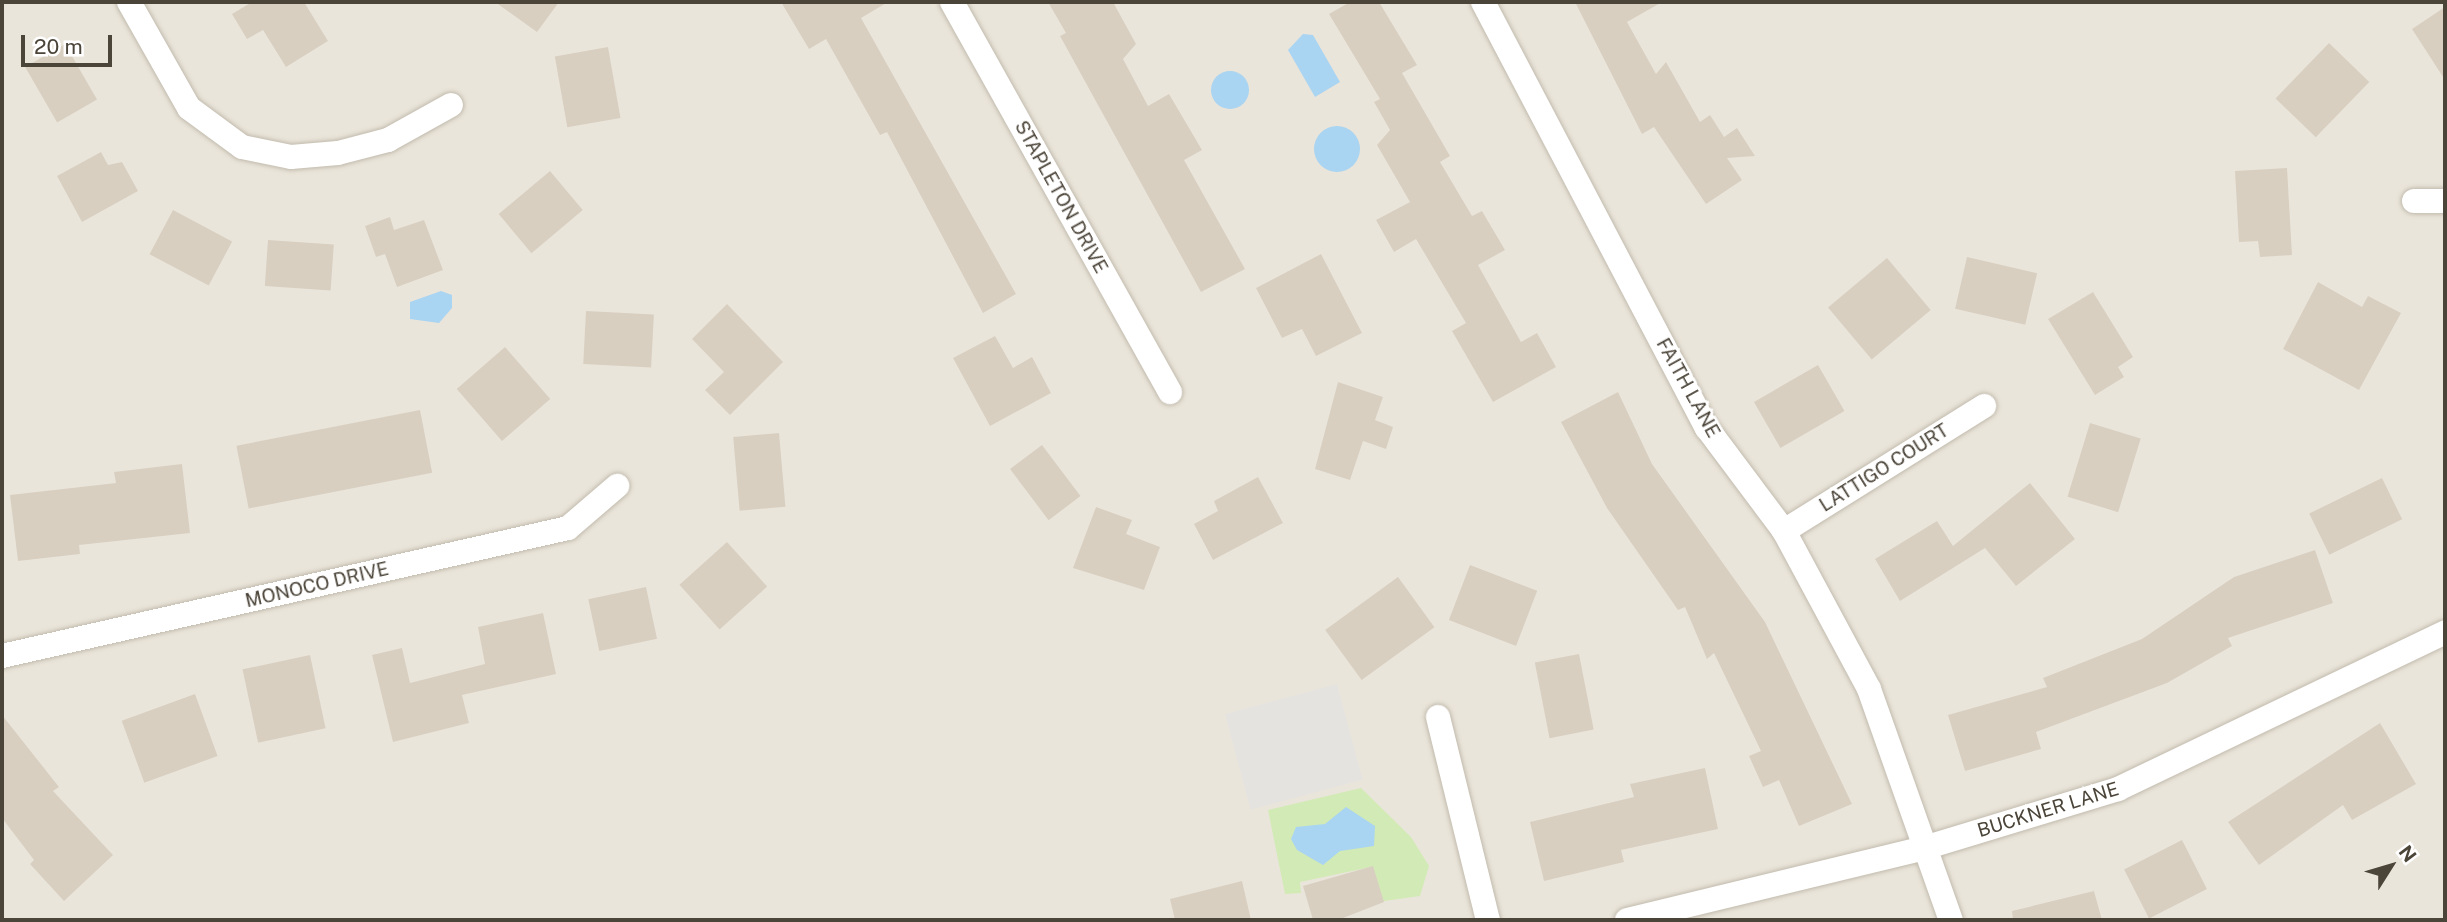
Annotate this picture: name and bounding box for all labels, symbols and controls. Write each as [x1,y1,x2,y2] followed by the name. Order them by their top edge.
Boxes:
[24,21,116,65] scale bar
[34,34,83,59] text: 20 m
[1010,117,1112,277] street label: STAPLETON DRIVE
[1651,334,1725,442] street label: FAITH LANE
[1815,419,1953,517] street label: LATTIGO COURT
[243,557,391,613] street label: MONOCO DRIVE
[1975,778,2121,842] street label: BUCKNER LANE
[2356,831,2426,901] north arrow
[2395,841,2421,866] text: N

